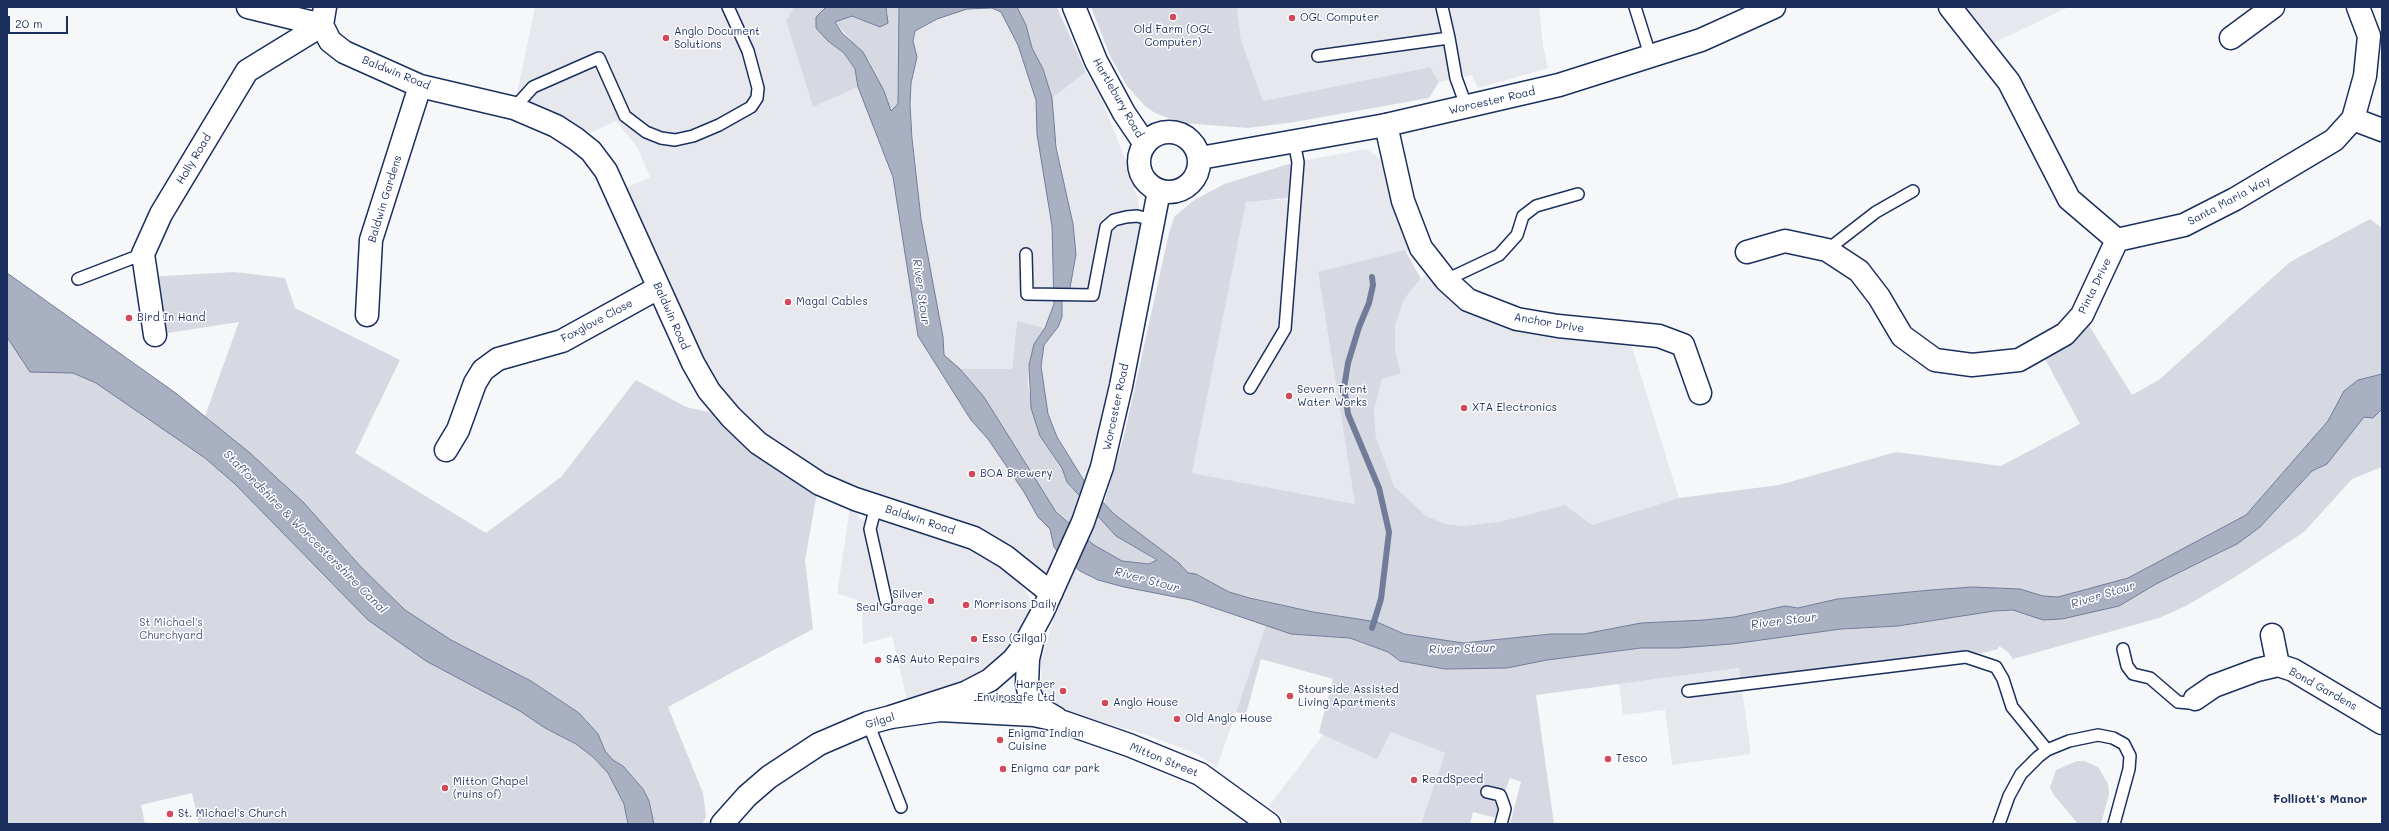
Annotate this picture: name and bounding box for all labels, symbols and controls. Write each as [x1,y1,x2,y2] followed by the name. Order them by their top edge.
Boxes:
[10,8,70,34] scale bar
[1300,11,1379,25] place label: OGL Computer
[1168,12,1178,22] marker: Old Farm (OGL Computer)
[1287,13,1297,23] marker: OGL Computer
[15,15,43,31] text: 20 m
[1133,23,1213,49] place label: Old Farm (OGL Computer)
[674,25,760,51] place label: Anglo Document Solutions
[661,33,671,43] marker: Anglo Document Solutions
[360,53,432,93] street label: Baldwin Road
[1090,56,1146,140] street label: Hartlebury Road
[1447,85,1537,117] street label: Worcester Road
[174,131,214,187] street label: Holly Road
[365,154,405,244] street label: Baldwin Gardens
[2186,174,2272,228] street label: Santa Maria Way
[2076,256,2114,316] street label: Pinta Drive
[909,258,933,326] water label: River Stour
[650,280,692,352] street label: Baldwin Road
[796,295,868,309] place label: Magal Cables
[559,297,635,345] street label: Foxglove Close
[783,297,793,307] marker: Magal Cables
[1513,310,1585,336] street label: Anchor Drive
[137,311,205,325] place label: Bird In Hand
[124,313,134,323] marker: Bird In Hand
[1100,362,1132,452] street label: Worcester Road
[1297,383,1367,409] place label: Severn Trent Water Works
[1284,391,1294,401] marker: Severn Trent Water Works
[1472,401,1557,415] place label: XTA Electronics
[1459,403,1469,413] marker: XTA Electronics
[220,447,390,617] water label: Staffordshire & Worcestershire Canal
[980,467,1052,481] place label: BOA Brewery
[967,469,977,479] marker: BOA Brewery
[884,503,956,537] street label: Baldwin Road
[1113,564,1181,596] water label: River Stour
[2069,578,2137,612] water label: River Stour
[856,588,923,614] place label: Silver Seal Garage
[926,596,936,606] marker: Silver Seal Garage
[974,598,1057,612] place label: Morrisons Daily
[961,600,971,610] marker: Morrisons Daily
[1750,610,1818,632] water label: River Stour
[139,616,203,642] park label: St Michael's Churchyard
[982,632,1047,646] place label: Esso (Gilgal)
[969,634,979,644] marker: Esso (Gilgal)
[1428,641,1496,657] water label: River Stour
[886,653,980,667] place label: SAS Auto Repairs
[873,655,883,665] marker: SAS Auto Repairs
[2287,665,2359,713] street label: Bond Gardens
[977,678,1055,704] place label: Harper Envirosafe Ltd
[1298,683,1399,709] place label: Stourside Assisted Living Apartments
[1058,686,1068,696] marker: Harper Envirosafe Ltd
[1285,691,1295,701] marker: Stourside Assisted Living Apartments
[1113,696,1178,710] place label: Anglo House
[1100,698,1110,708] marker: Anglo House
[864,710,896,732] street label: Gilgal
[1185,712,1272,726] place label: Old Anglo House
[1172,714,1182,724] marker: Old Anglo House
[1008,727,1083,753] place label: Enigma Indian Cuisine
[995,735,1005,745] marker: Enigma Indian Cuisine
[1128,740,1200,780] street label: Mitton Street
[1616,752,1647,766] place label: Tesco
[1603,754,1613,764] marker: Tesco
[1011,762,1100,776] place label: Enigma car park
[998,764,1008,774] marker: Enigma car park
[1422,773,1483,787] place label: ReadSpeed
[453,775,528,801] place label: Mitton Chapel (ruins of)
[1409,775,1419,785] marker: ReadSpeed
[440,783,450,793] marker: Mitton Chapel (ruins of)
[2273,792,2367,806] district label: Folliott's Manor
[178,807,287,821] place label: St. Michael's Church
[165,809,175,819] marker: St. Michael's Church

